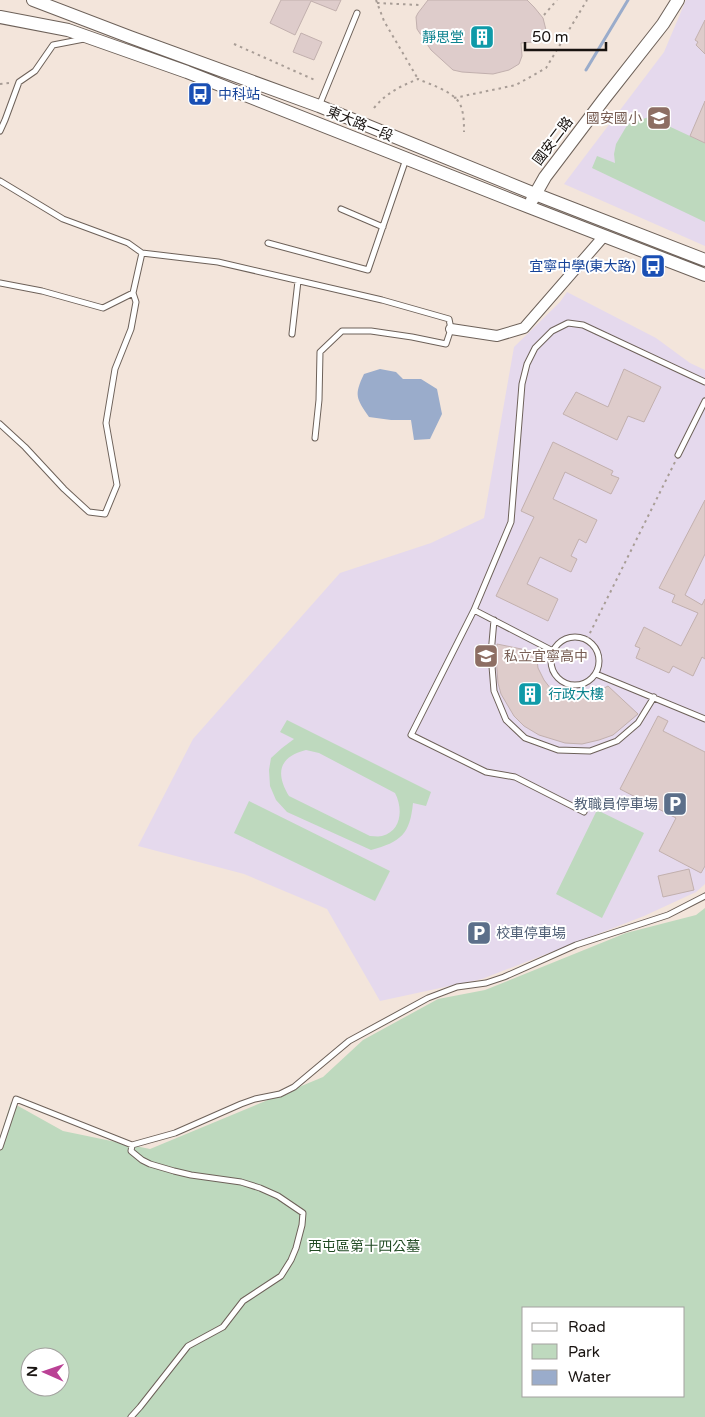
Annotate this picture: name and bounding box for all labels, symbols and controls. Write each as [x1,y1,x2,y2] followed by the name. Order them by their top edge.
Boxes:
[525,20,606,52] scale bar
[469,24,495,50] building icon: 靜思堂
[532,28,569,46] text: 50 m
[422,29,464,46] place label: 靜思堂
[187,81,213,107] bus stop icon: 中科站
[218,86,260,103] place label: 中科站
[324,103,396,145] street label: 東大路一段
[646,105,672,131] school or university icon: 國安國小
[586,110,642,127] place label: 國安國小
[529,114,577,168] street label: 國安二路
[640,253,666,279] bus stop icon: 宜寧中學(東大路)
[529,258,636,275] place label: 宜寧中學(東大路)
[473,643,499,669] school or university icon: 私立宜寧高中
[504,648,588,665] place label: 私立宜寧高中
[517,681,543,707] building icon: 行政大樓
[548,686,604,703] place label: 行政大樓
[662,791,688,817] parking icon: 教職員停車場
[574,796,658,813] place label: 教職員停車場
[466,920,492,946] parking icon: 校車停車場
[496,925,566,942] place label: 校車停車場
[308,1238,420,1255] park label: 西屯區第十四公墓
[522,1307,685,1397] legend
[568,1318,606,1336] text: Road
[568,1343,600,1361] text: Park
[20,1347,70,1397] north arrow
[24,1366,41,1377] text: N
[568,1368,611,1386] text: Water

